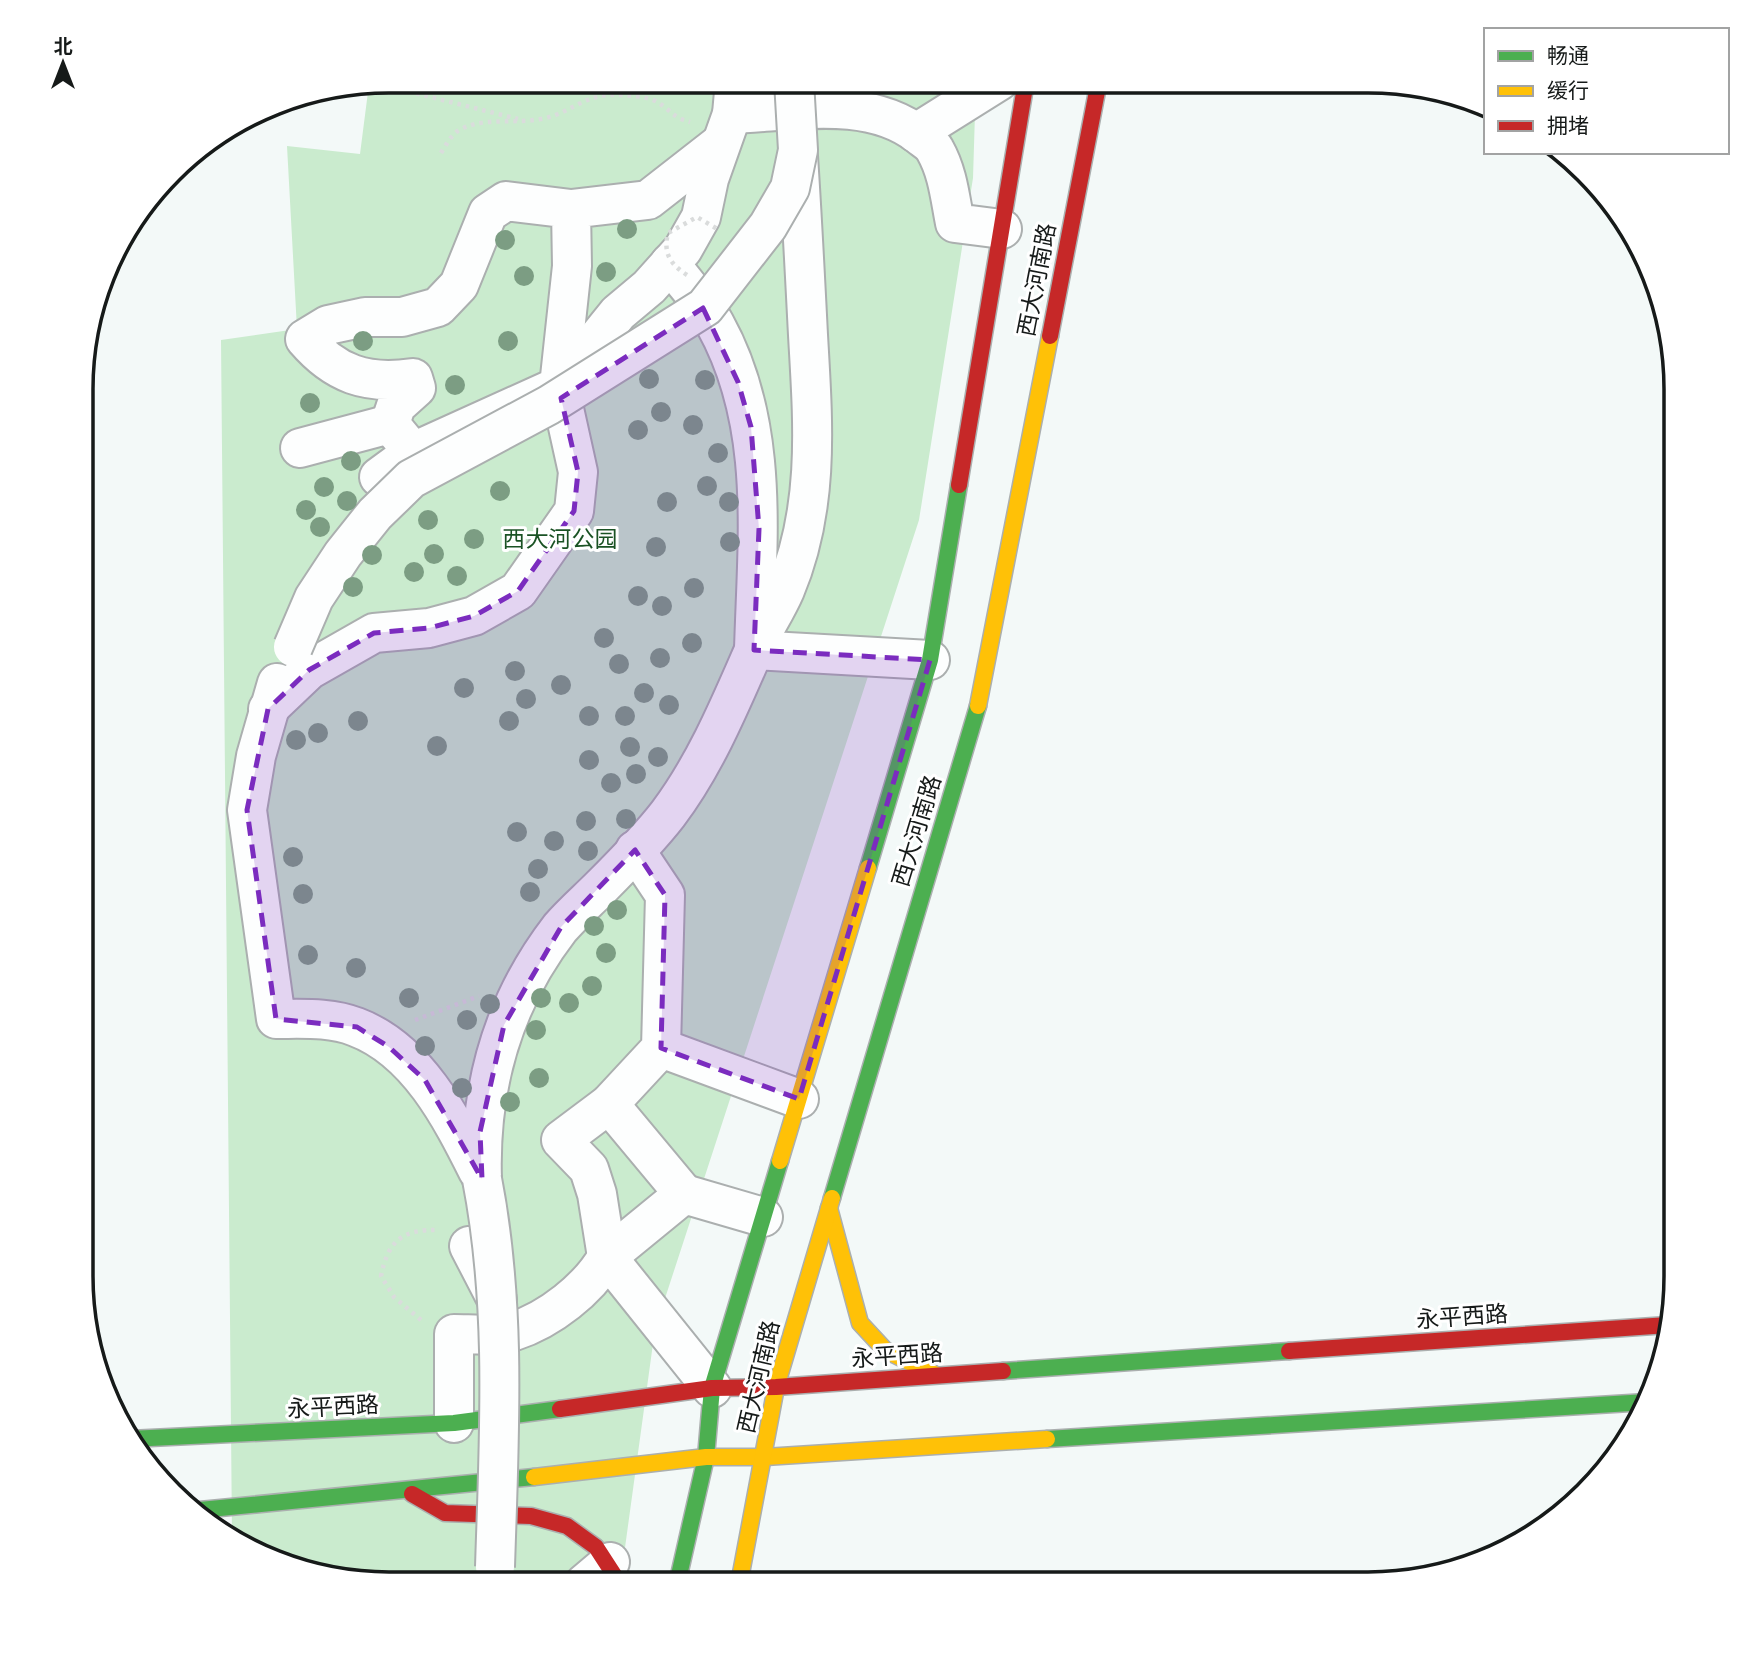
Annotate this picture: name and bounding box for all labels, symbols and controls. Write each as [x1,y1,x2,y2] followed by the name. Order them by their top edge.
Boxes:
[28,28,98,98] north arrow
[1484,28,1729,154] legend
[53,36,73,58] text: 北
[1547,44,1589,68] text: 畅通
[1547,79,1589,103] text: 缓行
[1547,114,1589,138] text: 拥堵
[1013,221,1061,339] street label: 西大河南路
[503,526,618,553] park label: 西大河公园
[887,772,947,890] street label: 西大河南路
[1415,1300,1509,1334] street label: 永平西路
[733,1318,785,1436] street label: 西大河南路
[850,1339,944,1373] street label: 永平西路
[286,1391,380,1423] street label: 永平西路

